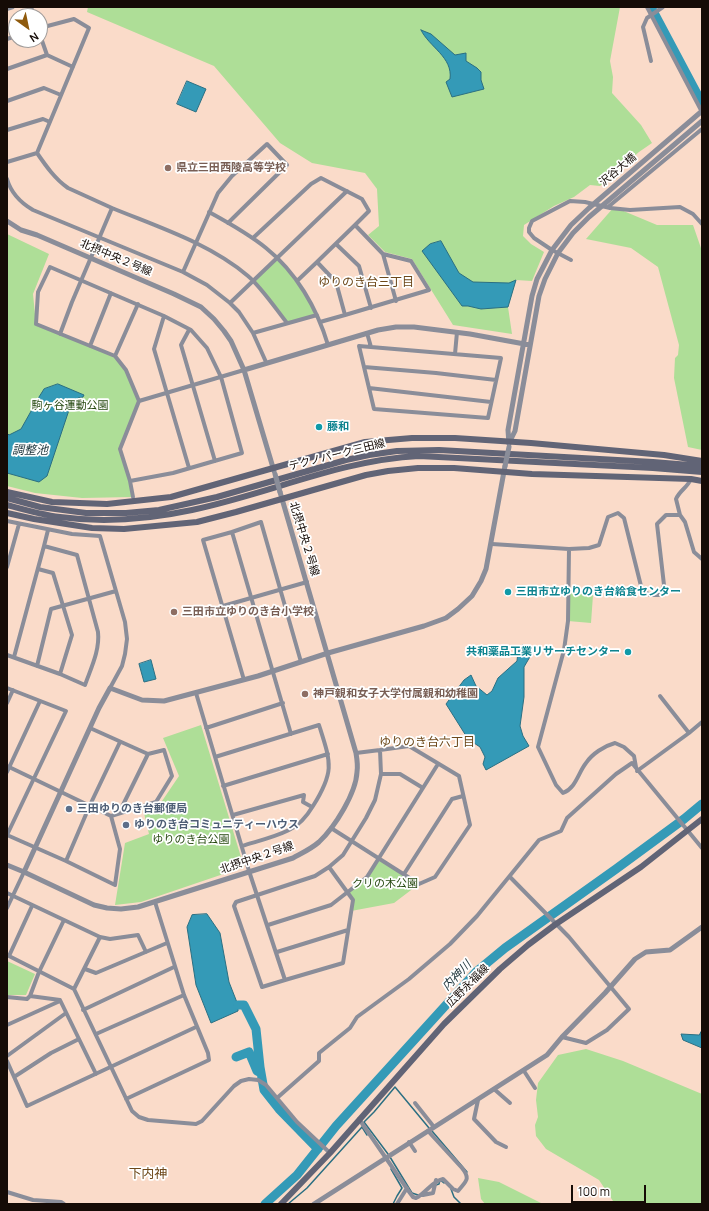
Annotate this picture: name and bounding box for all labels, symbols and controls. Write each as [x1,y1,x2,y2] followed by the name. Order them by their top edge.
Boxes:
[8,8,48,48] north arrow
[27,29,42,46] text: N
[597,151,639,189] street label: 沢谷大橋
[176,161,286,175] place label: 県立三田西陵高等学校
[163,163,173,173] marker: 県立三田西陵高等学校
[78,237,154,279] street label: 北摂中央２号線
[318,276,414,290] district label: ゆりのき台三丁目
[32,399,108,413] park label: 駒ヶ谷運動公園
[327,420,349,434] place label: 藤和
[314,422,324,432] marker: 藤和
[287,437,387,473] street label: テクノパーク三田線
[12,444,48,458] water label: 調整池
[286,500,322,578] street label: 北摂中央２号線
[516,585,681,599] place label: 三田市立ゆりのき台給食センター
[503,587,513,597] marker: 三田市立ゆりのき台給食センター
[182,605,314,619] place label: 三田市立ゆりのき台小学校
[169,607,179,617] marker: 三田市立ゆりのき台小学校
[466,645,620,659] place label: 共和薬品工業リサーチセンター
[623,647,633,657] marker: 共和薬品工業リサーチセンター
[313,687,478,701] place label: 神戸親和女子大学付属親和幼稚園
[300,689,310,699] marker: 神戸親和女子大学付属親和幼稚園
[379,736,475,750] district label: ゆりのき台六丁目
[77,802,187,816] place label: 三田ゆりのき台郵便局
[64,804,74,814] marker: 三田ゆりのき台郵便局
[134,818,299,832] place label: ゆりのき台コミュニティーハウス
[121,820,131,830] marker: ゆりのき台コミュニティーハウス
[153,833,229,847] park label: ゆりのき台公園
[218,839,296,877] street label: 北摂中央２号線
[352,877,418,891] park label: クリの木公園
[439,958,475,994] water label: 内神川
[444,962,492,1010] street label: 広野永福線
[129,1166,167,1182] district label: 下内神
[573,1177,648,1203] scale bar
[578,1183,610,1200] text: 100 m

